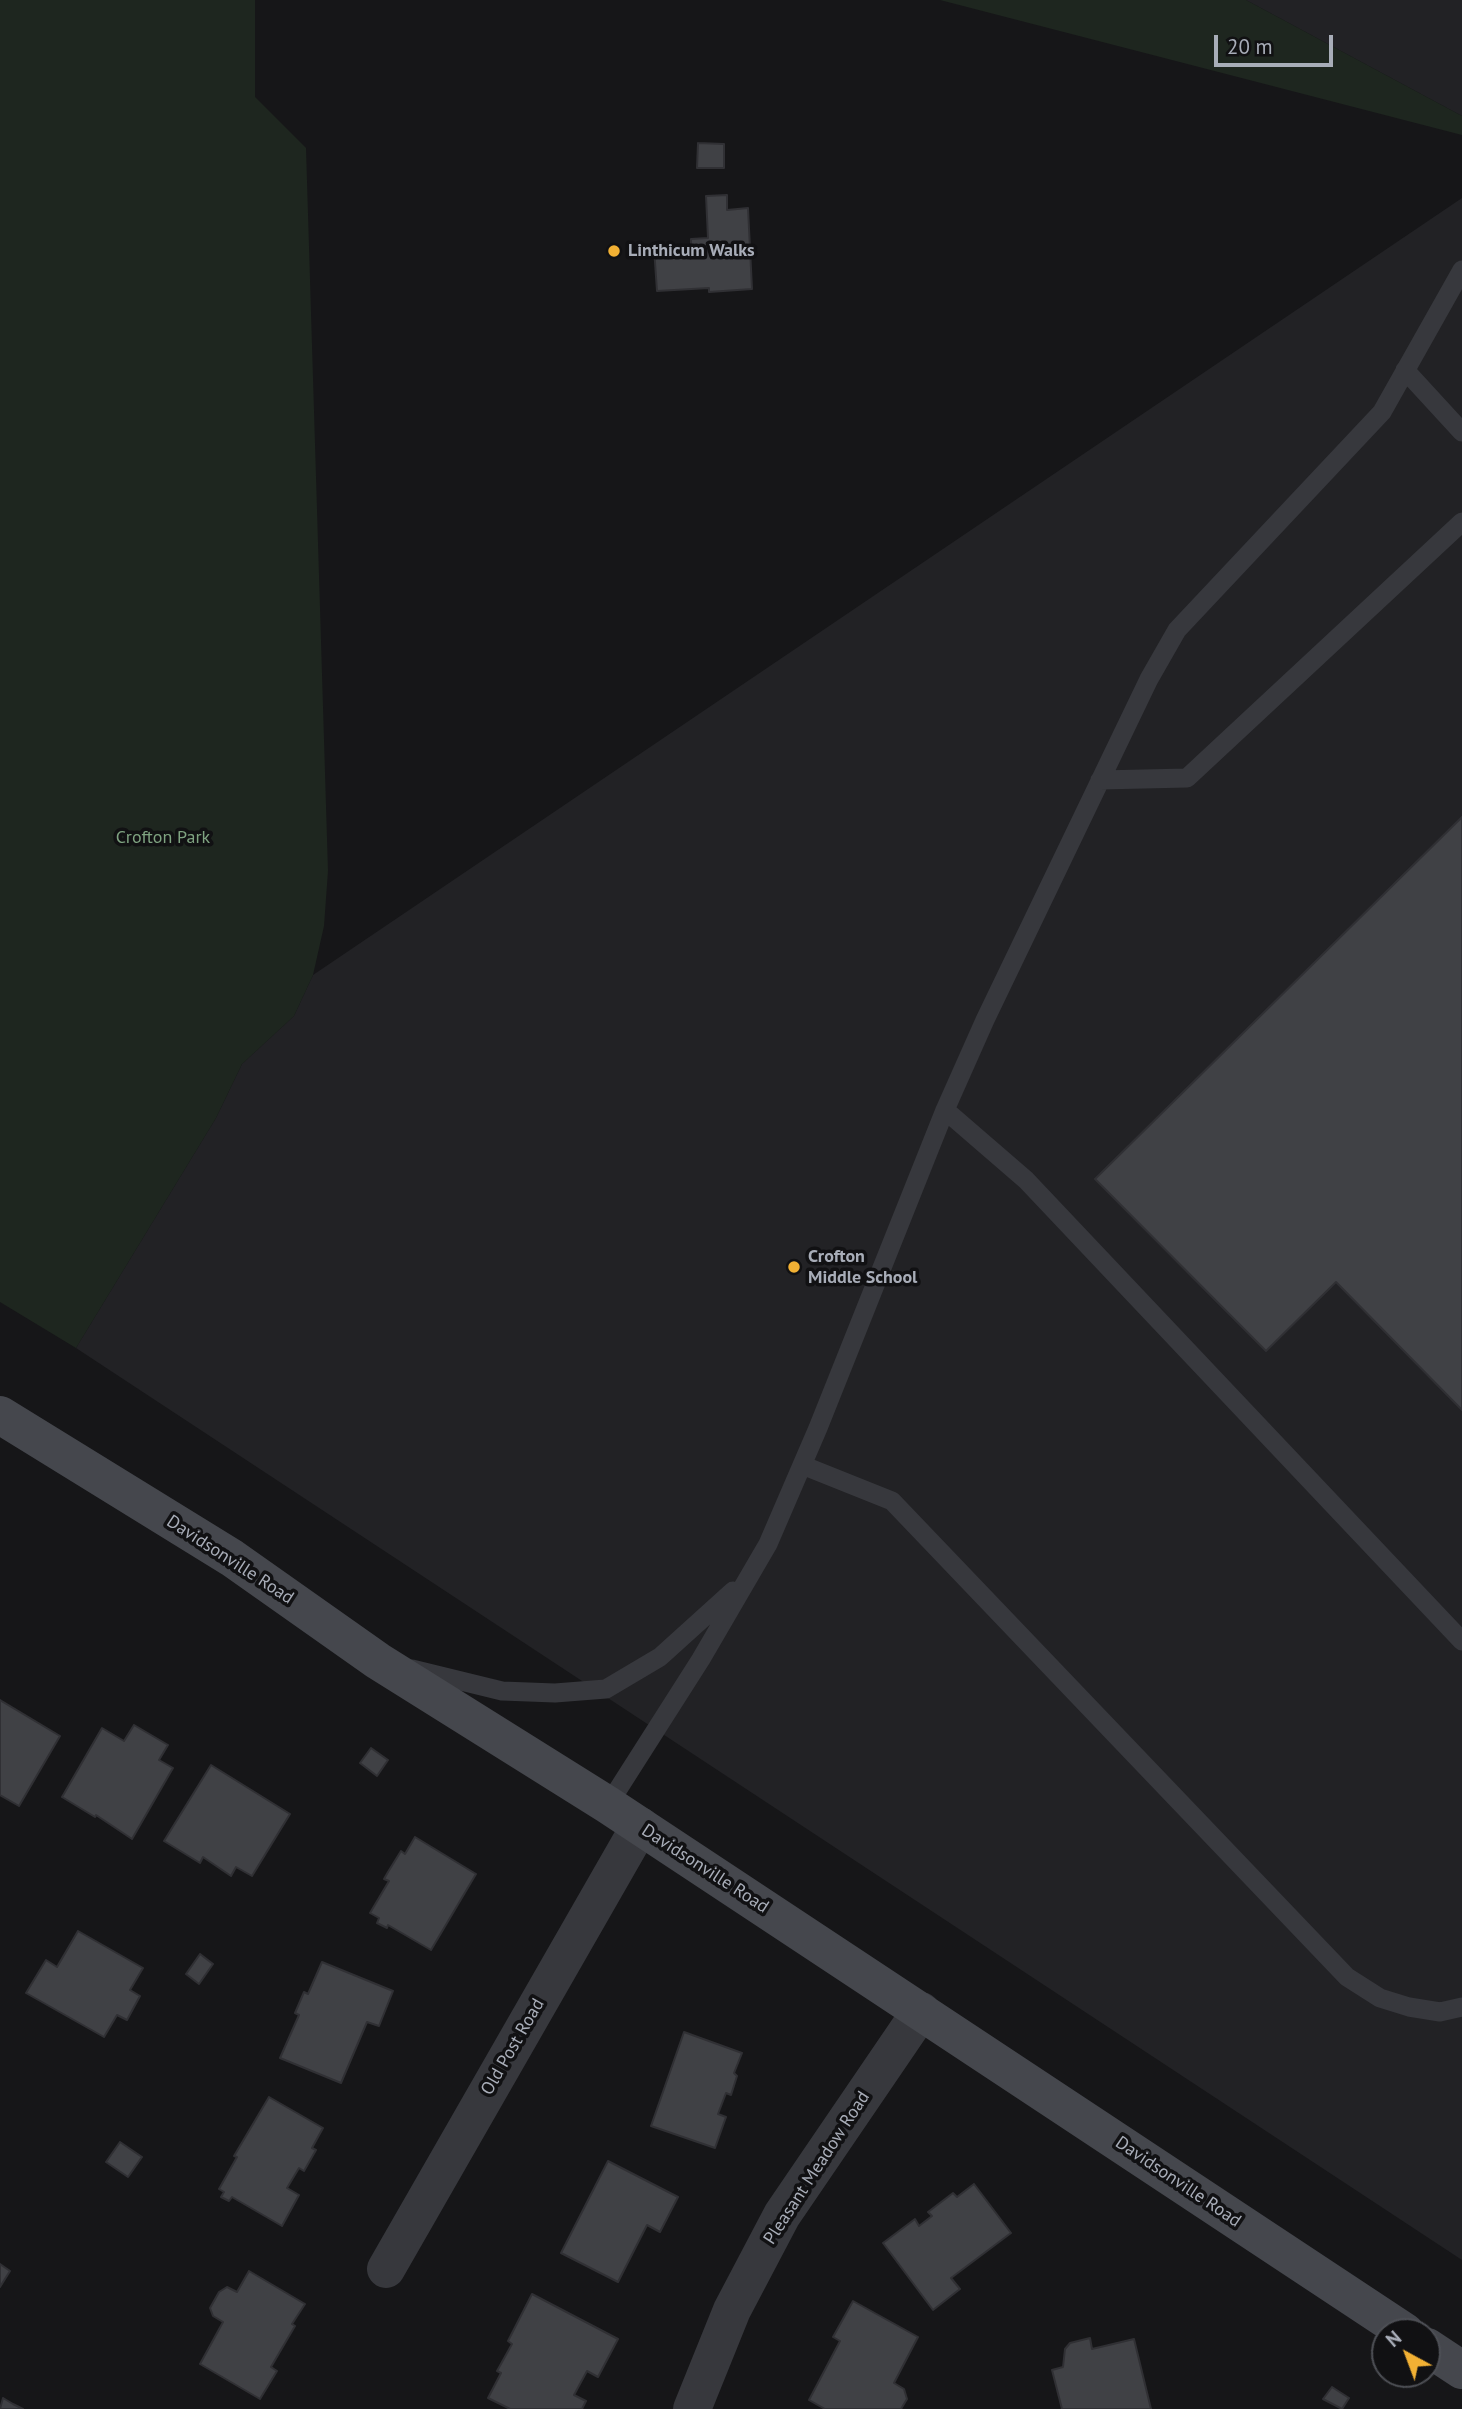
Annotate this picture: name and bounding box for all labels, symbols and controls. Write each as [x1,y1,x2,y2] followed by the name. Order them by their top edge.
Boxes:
[1217,21,1336,65] scale bar
[1227,33,1273,60] text: 20 m
[628,240,755,262] place label: Linthicum Walks
[606,243,622,259] marker: Linthicum Walks
[116,827,210,849] park label: Crofton Park
[808,1246,917,1288] place label: Crofton Middle School
[786,1259,802,1275] marker: Crofton Middle School
[162,1511,298,1609] street label: Davidsonville Road
[637,1820,773,1918] street label: Davidsonville Road
[477,1995,549,2099] street label: Old Post Road
[759,2087,875,2249] street label: Pleasant Meadow Road
[1111,2132,1245,2232] street label: Davidsonville Road
[1371,2318,1441,2388] north arrow
[1381,2326,1406,2352] text: N

